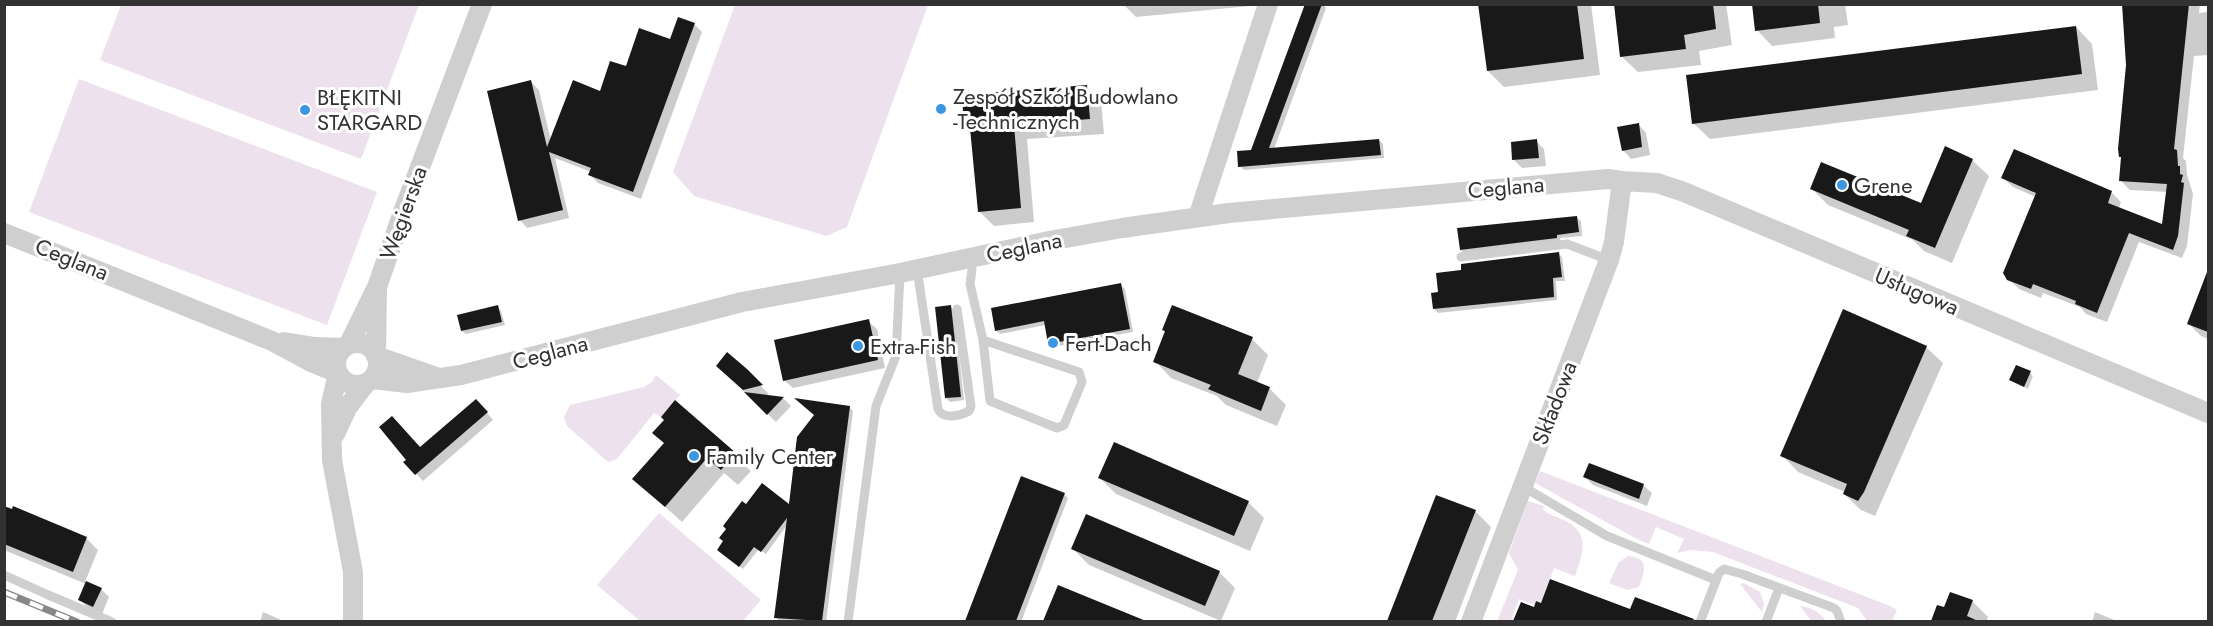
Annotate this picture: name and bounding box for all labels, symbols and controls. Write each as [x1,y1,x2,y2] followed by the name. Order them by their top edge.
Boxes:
[953,80,1178,137] place label: Zespół Szkół Budowlano -Technicznych
[317,81,422,138] place label: BŁĘKITNI STARGARD
[934,102,948,116] marker: Zespół Szkół Budowlano -Technicznych
[298,103,312,117] marker: BŁĘKITNI STARGARD
[371,162,435,264] street label: Węgierska
[1466,168,1546,206] street label: Ceglana
[1854,169,1912,201] place label: Grene
[1835,178,1849,192] marker: Grene
[983,223,1065,271] street label: Ceglana
[30,230,114,288] street label: Ceglana
[1870,259,1964,323] street label: Usługowa
[509,327,591,377] street label: Ceglana
[1065,327,1152,359] place label: Fert-Dach
[870,330,957,362] place label: Extra-Fish
[1046,336,1060,350] marker: Fert-Dach
[851,339,865,353] marker: Extra-Fish
[1523,357,1585,449] street label: Składowa
[706,440,834,472] place label: Family Center
[687,449,701,463] marker: Family Center

